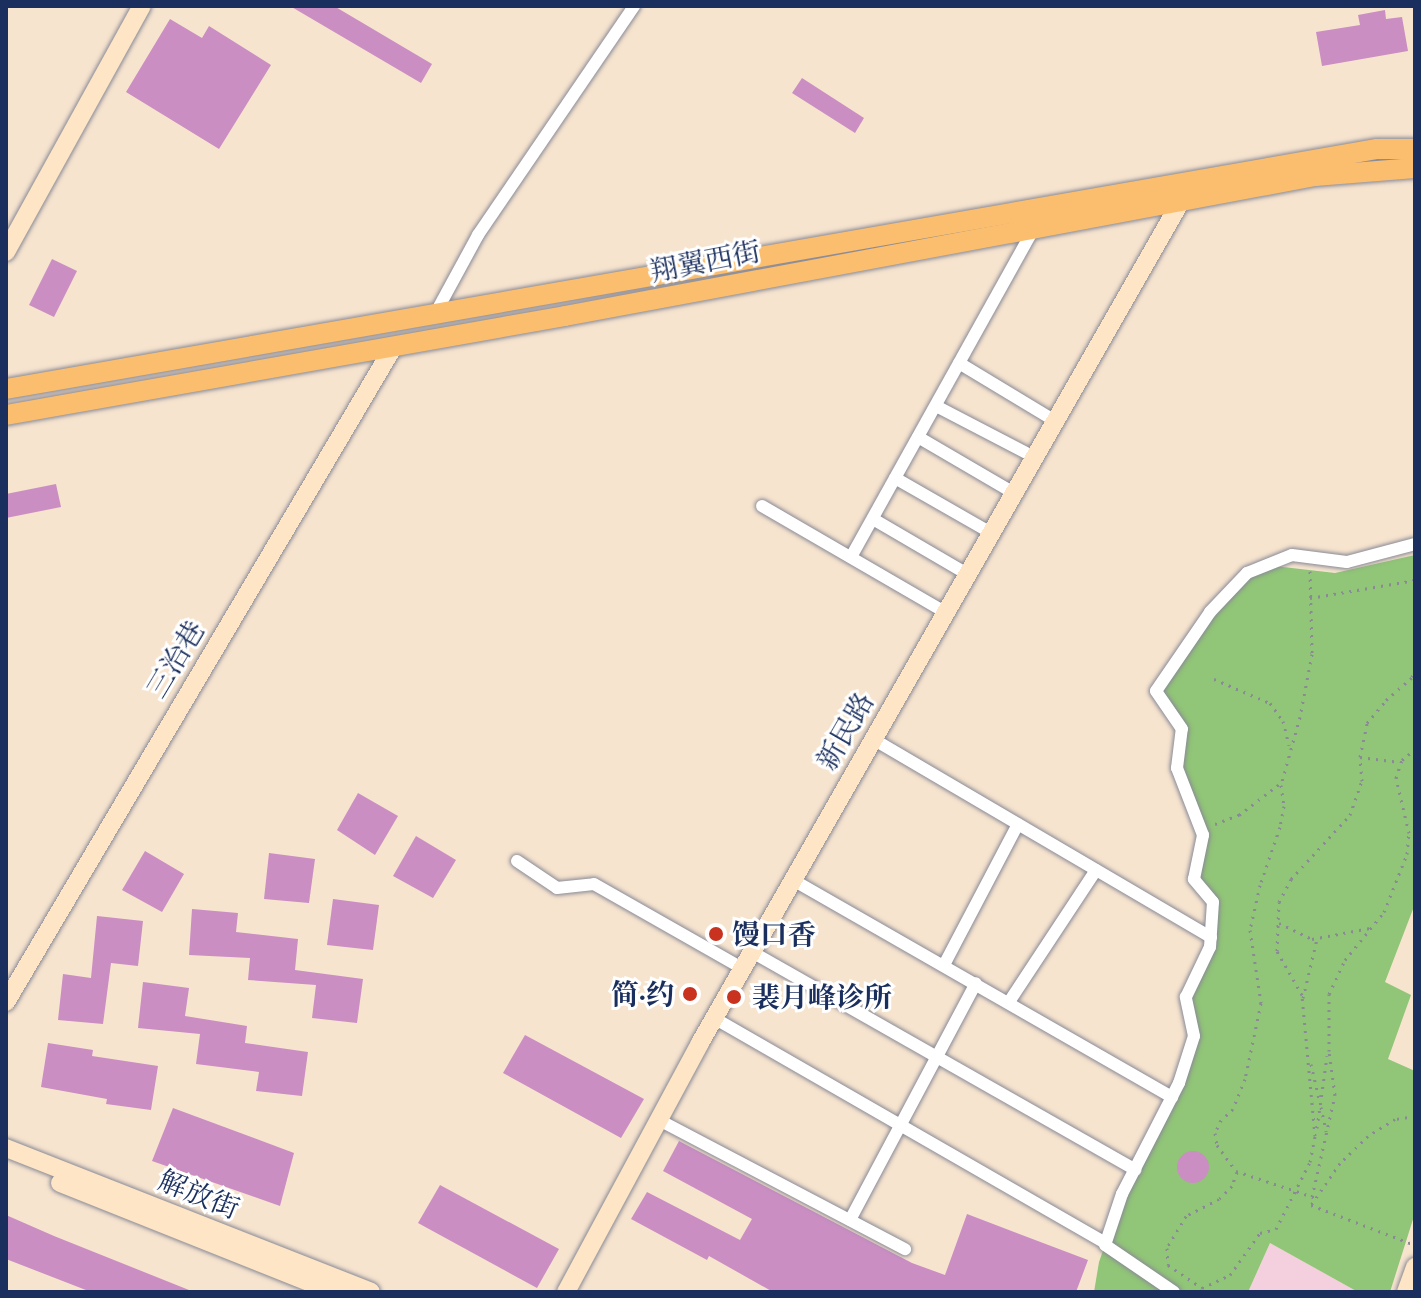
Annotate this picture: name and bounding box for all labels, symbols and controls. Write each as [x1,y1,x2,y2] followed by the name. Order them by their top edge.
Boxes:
[647,234,763,288] street label: 翔翼西街
[139,614,211,704] street label: 三治巷
[809,686,881,776] street label: 新民路
[732,917,816,951] place label: 馒口香
[707,925,725,943] marker: 馒口香
[611,977,674,1011] place label: 简·约
[752,980,892,1014] place label: 裴月峰诊所
[681,985,699,1003] marker: 简·约
[723,986,745,1008] marker: 裴月峰诊所
[154,1163,244,1225] street label: 解放街

